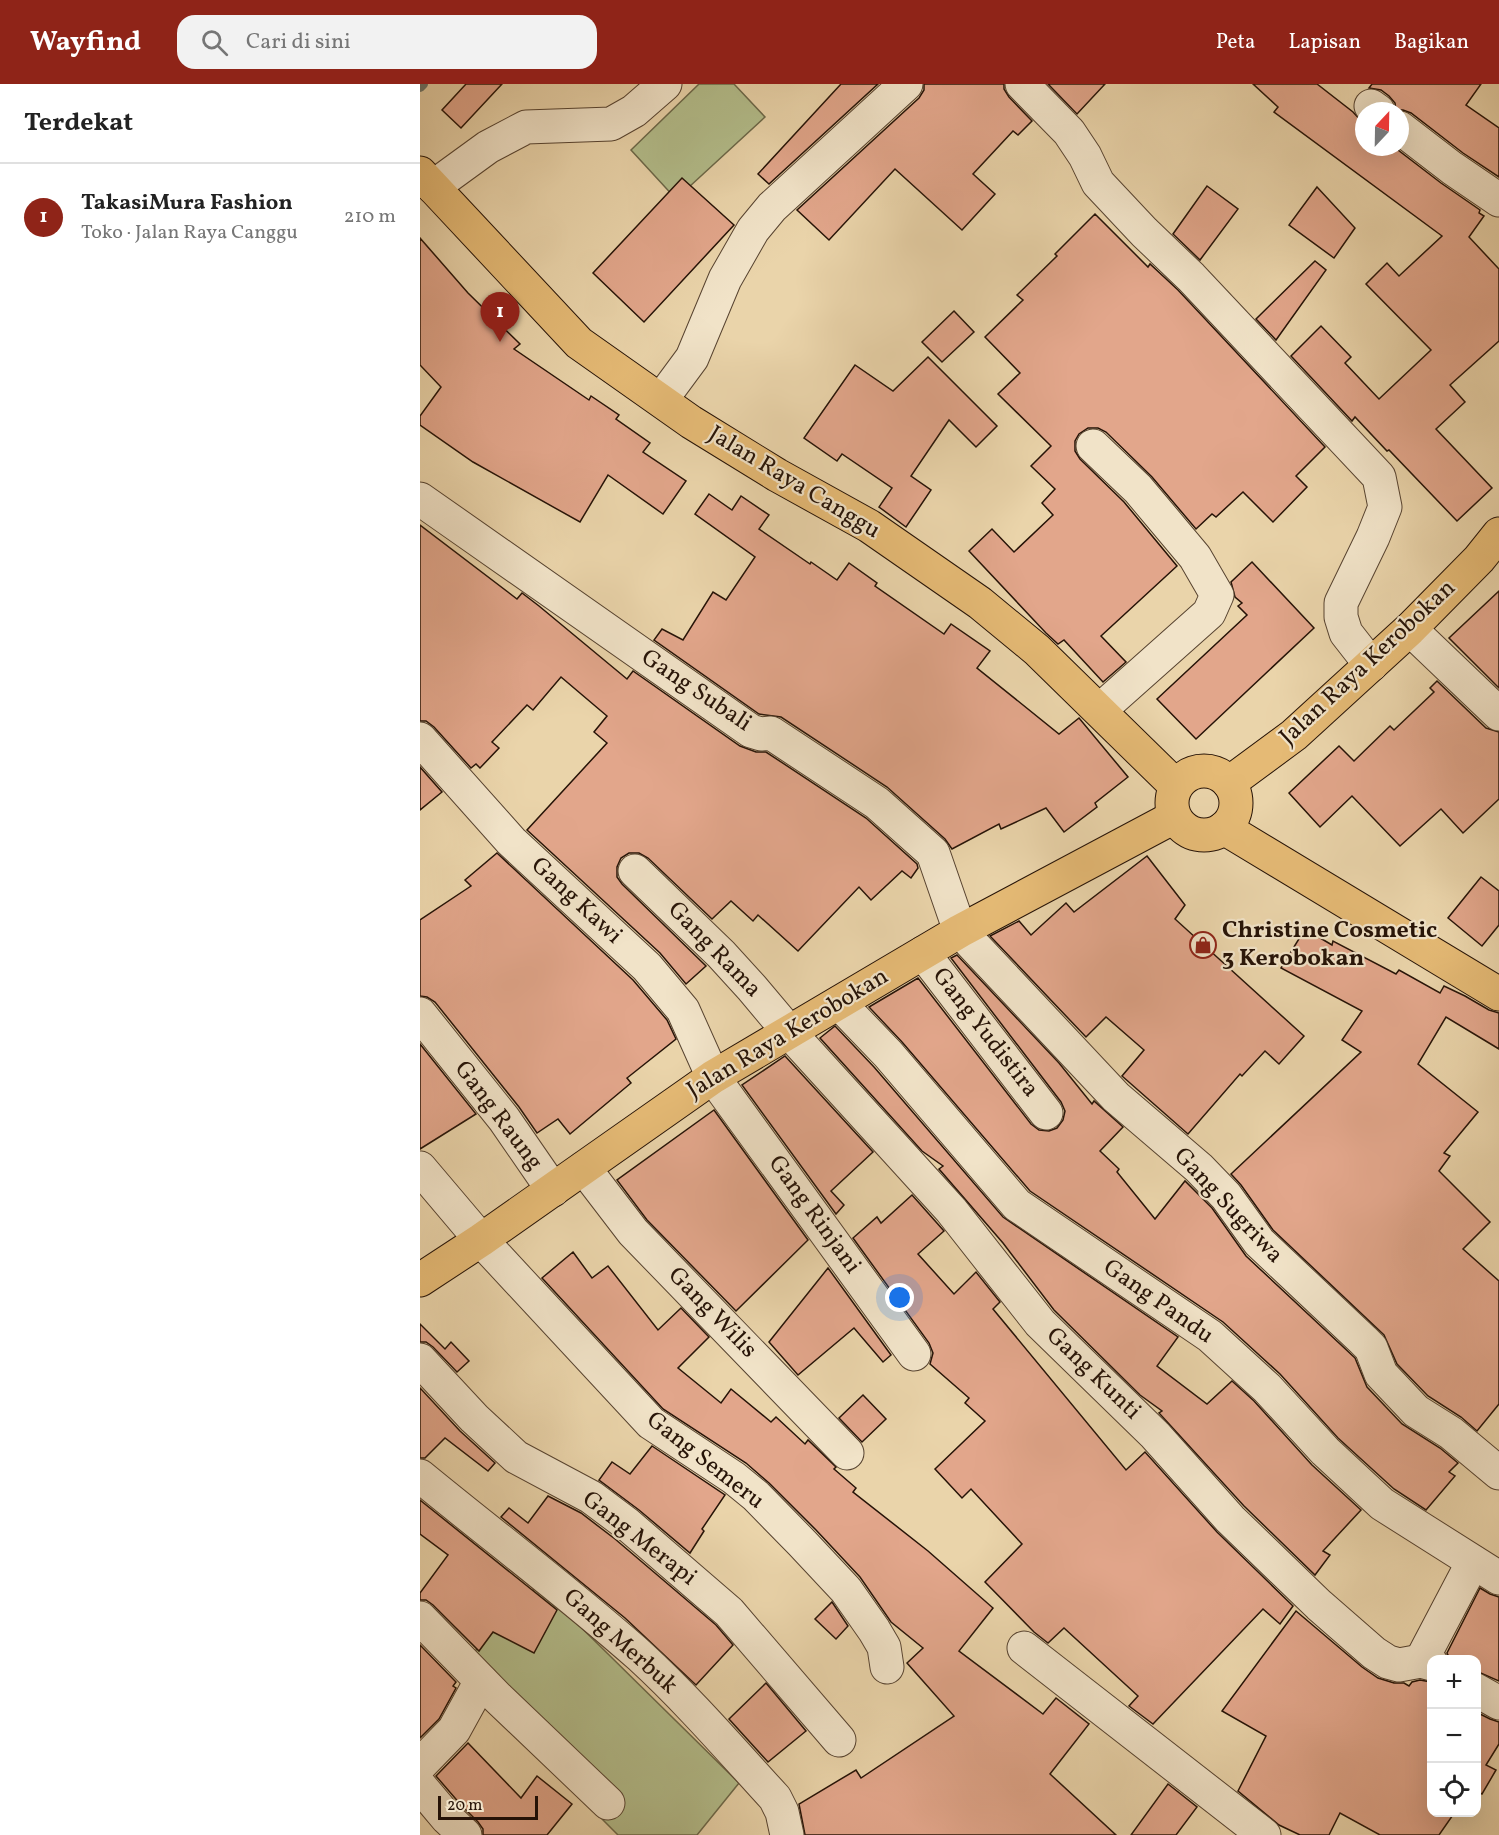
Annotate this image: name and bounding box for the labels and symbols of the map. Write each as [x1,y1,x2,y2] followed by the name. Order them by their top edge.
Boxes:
[1355,102,1409,156] north arrow
[480,292,520,342] pin: 1
[701,418,887,548] street label: Jalan Raya Canggu
[1272,572,1464,754] street label: Jalan Raya Kerobokan
[634,641,758,741] street label: Gang Subali
[523,850,629,952] street label: Gang Kawi
[659,894,769,1006] street label: Gang Rama
[1222,914,1437,976] place label: Christine Cosmetic 3 Kerobokan
[1188,930,1218,960] shop icon: Christine Cosmetic 3 Kerobokan
[681,960,895,1108] street label: Jalan Raya Kerobokan
[923,961,1047,1105] street label: Gang Yudistira
[445,1054,551,1178] street label: Gang Raung
[1165,1140,1291,1272] street label: Gang Sugriwa
[759,1149,869,1281] street label: Gang Rinjani
[1096,1251,1220,1353] street label: Gang Pandu
[660,1260,764,1366] street label: Gang Wilis
[885,1283,914,1312] your location
[1038,1320,1148,1428] street label: Gang Kunti
[639,1404,771,1518] street label: Gang Semeru
[575,1483,703,1595] street label: Gang Merapi
[555,1581,685,1703] street label: Gang Merbuk
[438,1793,538,1820] scale bar

